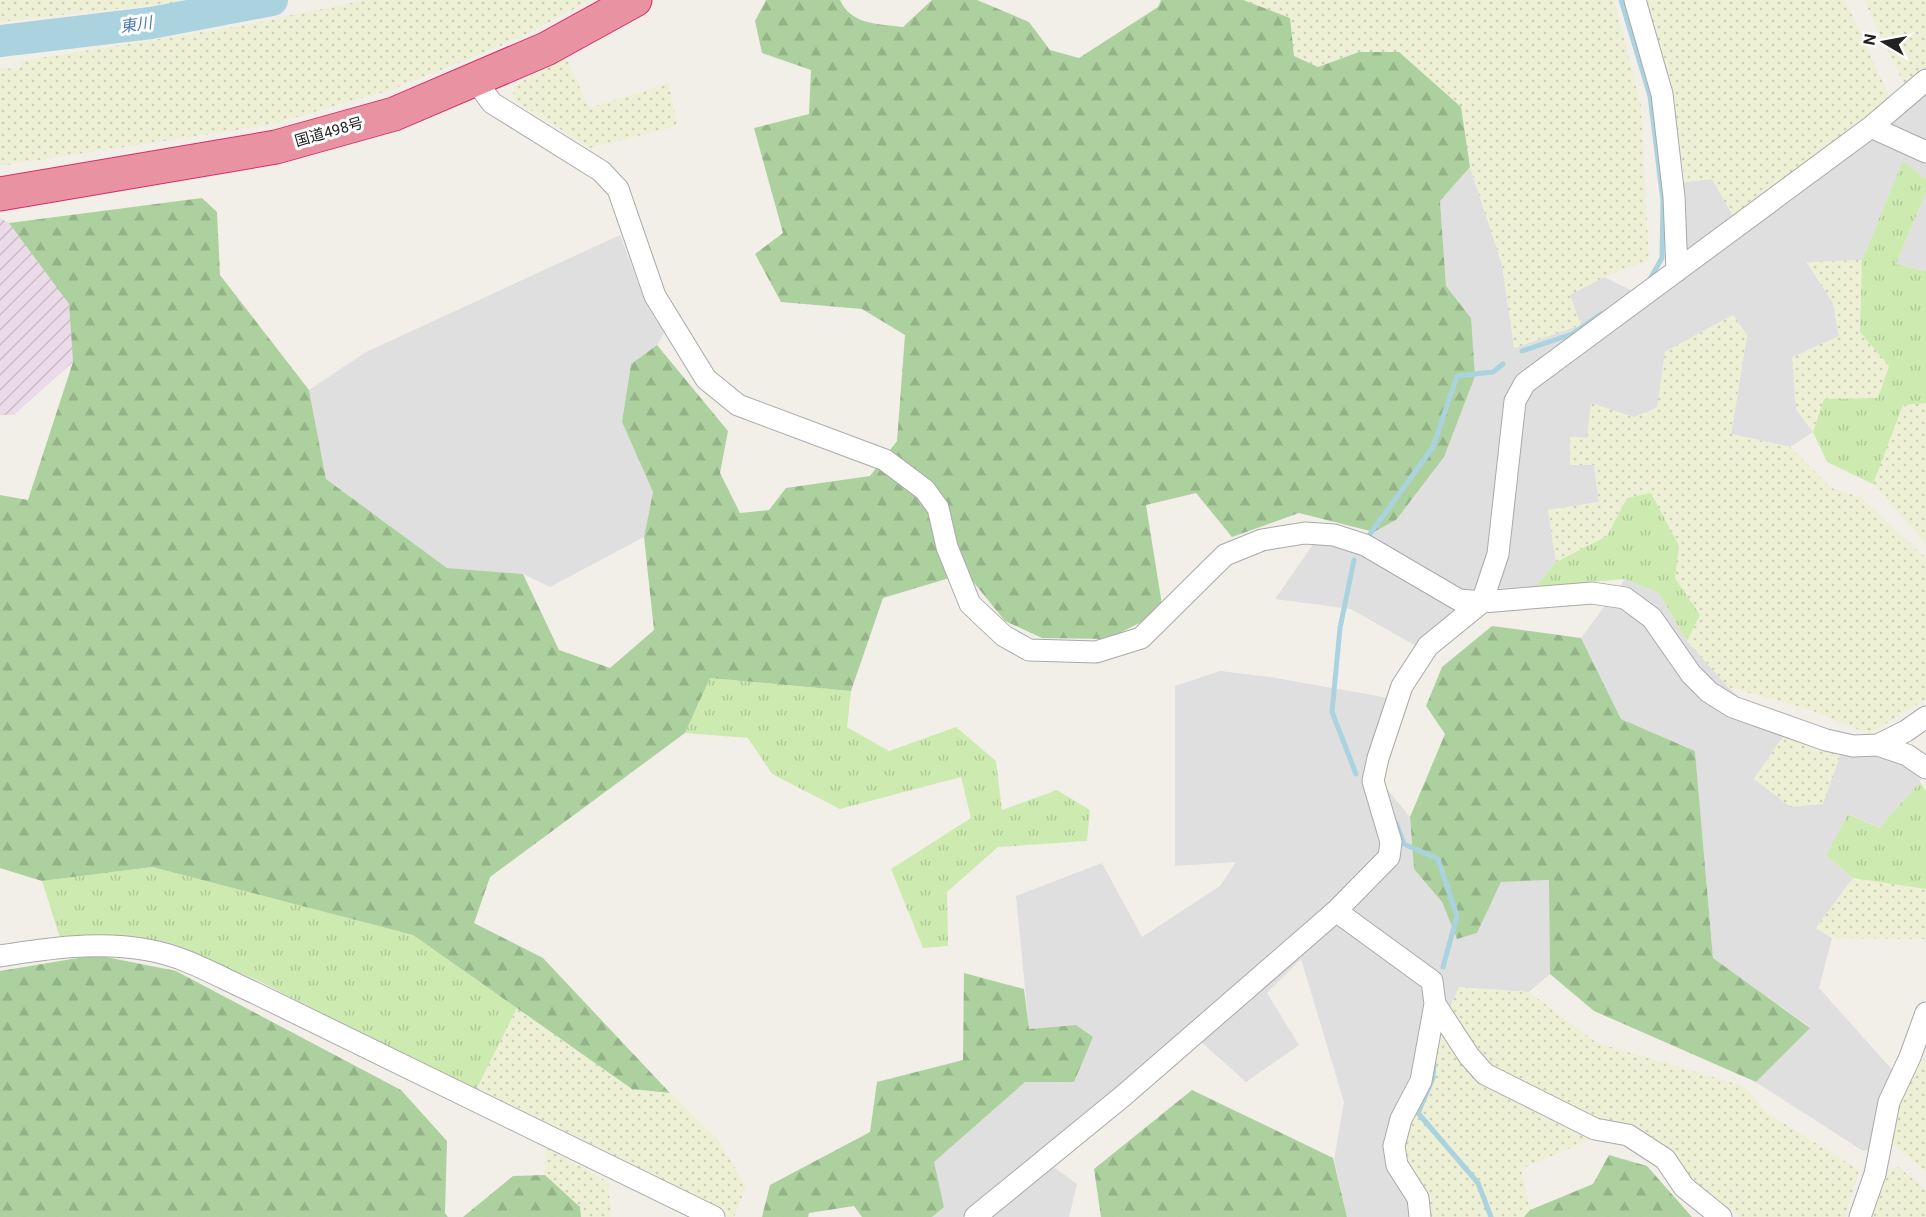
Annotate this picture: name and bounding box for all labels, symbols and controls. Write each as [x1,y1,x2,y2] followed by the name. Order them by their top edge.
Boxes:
[1854,12,1914,72] north arrow
[119,13,155,36] water label: 東川
[1859,32,1880,47] text: N
[293,114,365,150] street label: 国道498号

